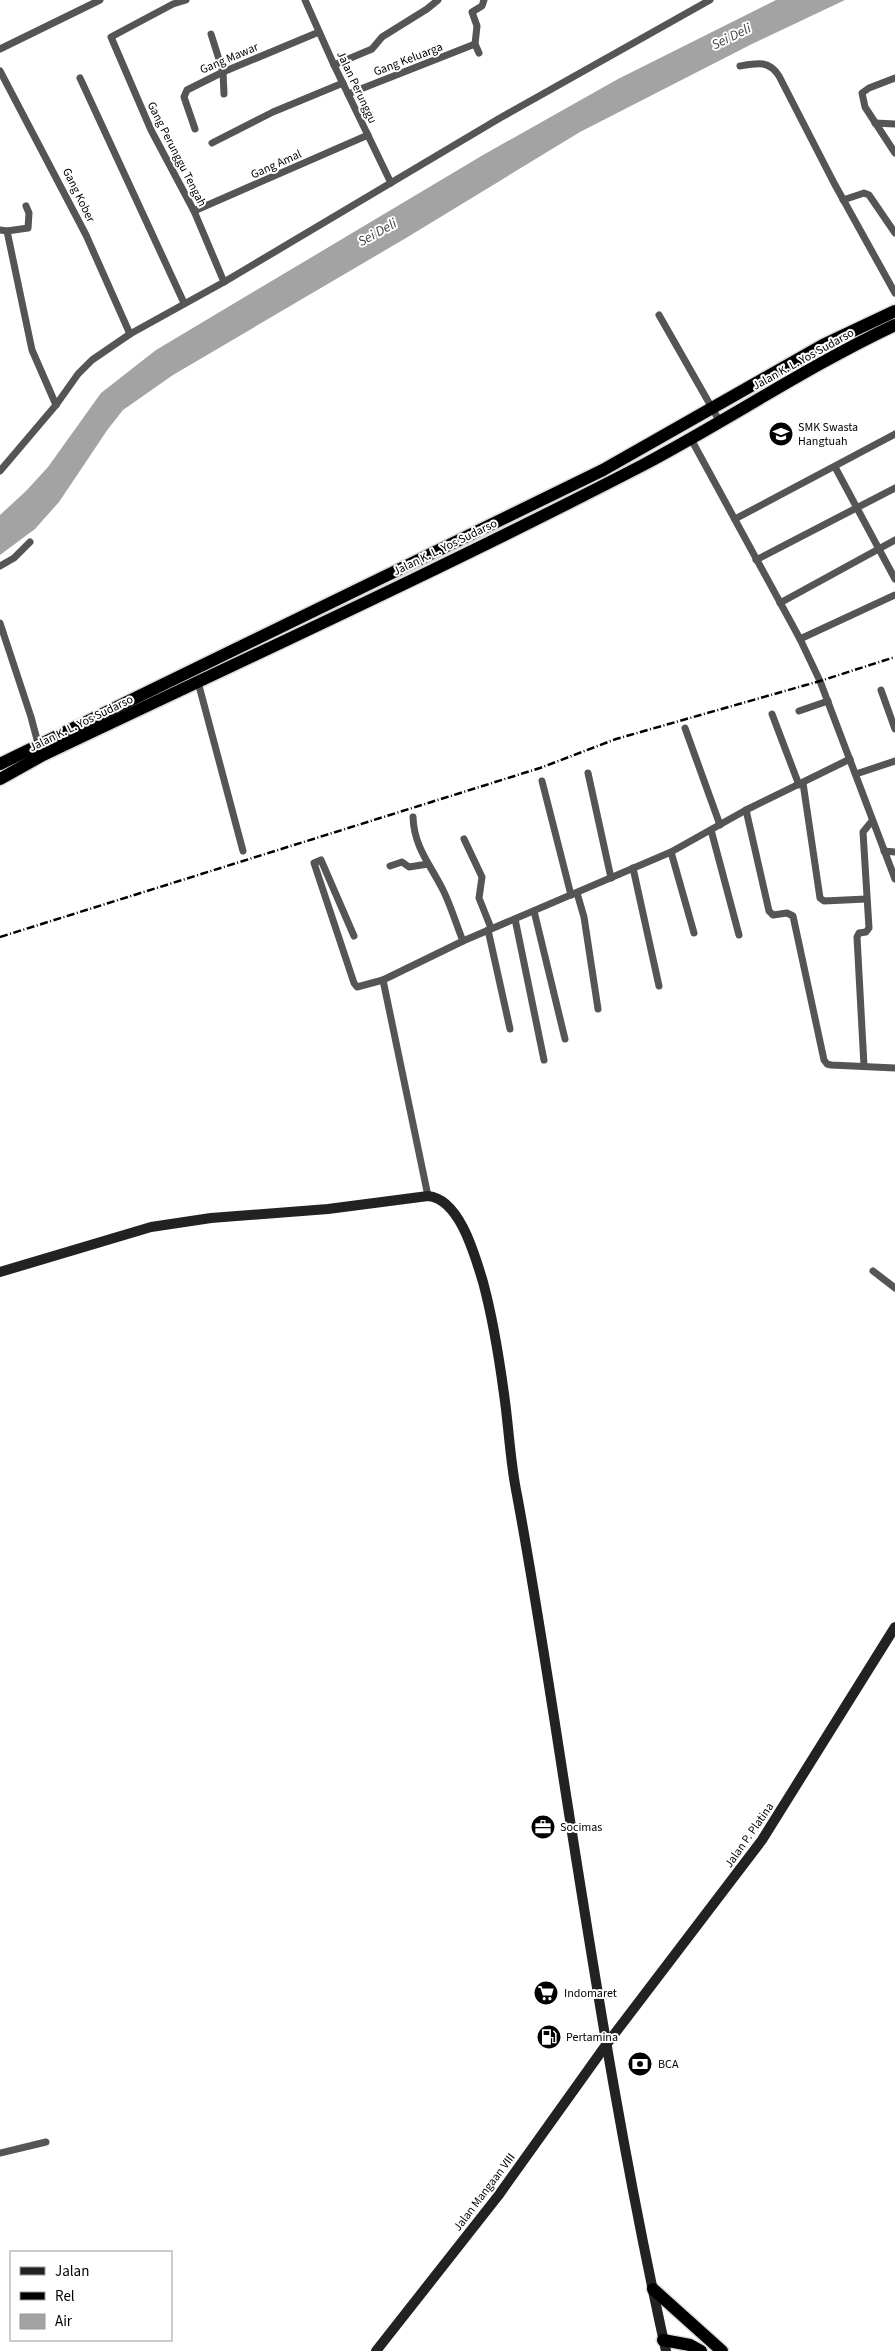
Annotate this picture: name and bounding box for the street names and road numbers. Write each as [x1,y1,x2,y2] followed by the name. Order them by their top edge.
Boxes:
[197,38,262,78] street label: Gang Mawar
[371,38,445,80] street label: Gang Keluarga
[332,48,381,126] street label: Jalan Perunggu
[143,99,210,210] street label: Gang Perunggu Tengah
[248,146,304,183] street label: Gang Amal
[58,165,99,226] street label: Gang Kober
[749,324,857,394] street label: Jalan K. L. Yos Sudarso
[390,515,500,580] street label: Jalan K. L. Yos Sudarso
[26,691,136,756] street label: Jalan K. L. Yos Sudarso
[721,1799,778,1871] street label: Jalan P. Platina
[449,2150,519,2235] street label: Jalan Mangaan VIII

